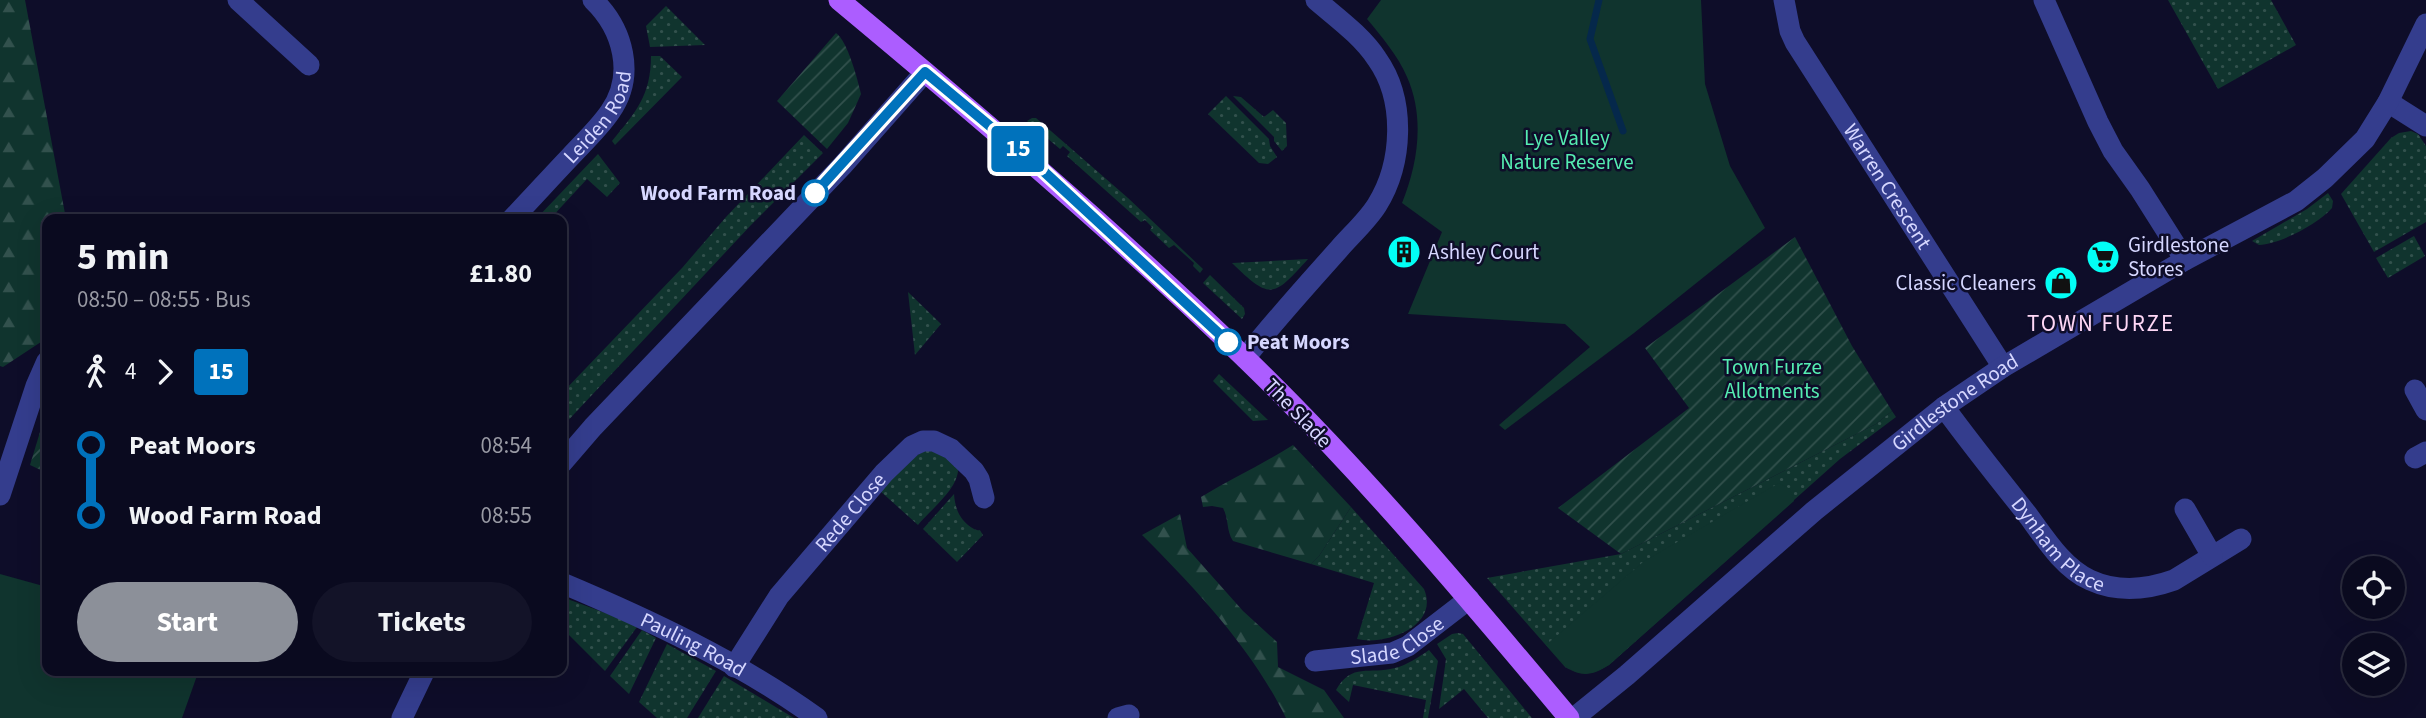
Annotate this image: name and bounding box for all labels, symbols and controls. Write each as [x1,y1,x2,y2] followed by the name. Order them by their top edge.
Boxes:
[556,69,639,170] street label: Leiden Road
[1836,118,1939,255] street label: Warren Crescent
[1500,123,1634,177] park label: Lye Valley Nature Reserve
[986,126,1050,172] line badge: 15
[1005,131,1031,166] text: 15
[640,178,796,208] place label: Wood Farm Road
[802,180,828,206] marker: Wood Farm Road
[77,230,169,284] text: 5 min
[2128,230,2229,284] place label: Girdlestone Stores
[1385,233,1423,271] building icon: Ashley Court
[1428,237,1539,267] place label: Ashley Court
[2084,238,2122,276] supermarket icon: Girdlestone Stores
[469,255,532,292] text: £1.80
[2042,264,2080,302] shop icon: Classic Cleaners
[1896,268,2036,298] place label: Classic Cleaners
[77,283,251,316] text: 08:50 – 08:55 · Bus
[2027,307,2175,340] district label: TOWN FURZE
[1247,327,1349,357] place label: Peat Moors
[1215,329,1241,355] marker: Peat Moors
[1885,346,2024,459] street label: Girdlestone Road
[1722,352,1822,406] park label: Town Furze Allotments
[77,353,115,391] icon: walk
[146,353,184,391] icon: forward
[208,354,234,389] text: 15
[125,355,136,388] text: 4
[1257,371,1339,455] street label: The Slade
[129,427,256,464] text: Peat Moors
[481,429,532,462] text: 08:54
[808,466,893,559] street label: Rede Close
[2004,491,2109,600] street label: Dynham Place
[129,497,322,534] text: Wood Farm Road
[481,499,532,532] text: 08:55
[2342,556,2405,696] map controls
[2342,556,2405,619] button: locate
[77,582,298,662] button: Start
[312,582,532,662] button: Tickets
[636,605,752,684] street label: Pauling Road
[1349,609,1450,672] street label: Slade Close
[2342,633,2405,696] button: layers

